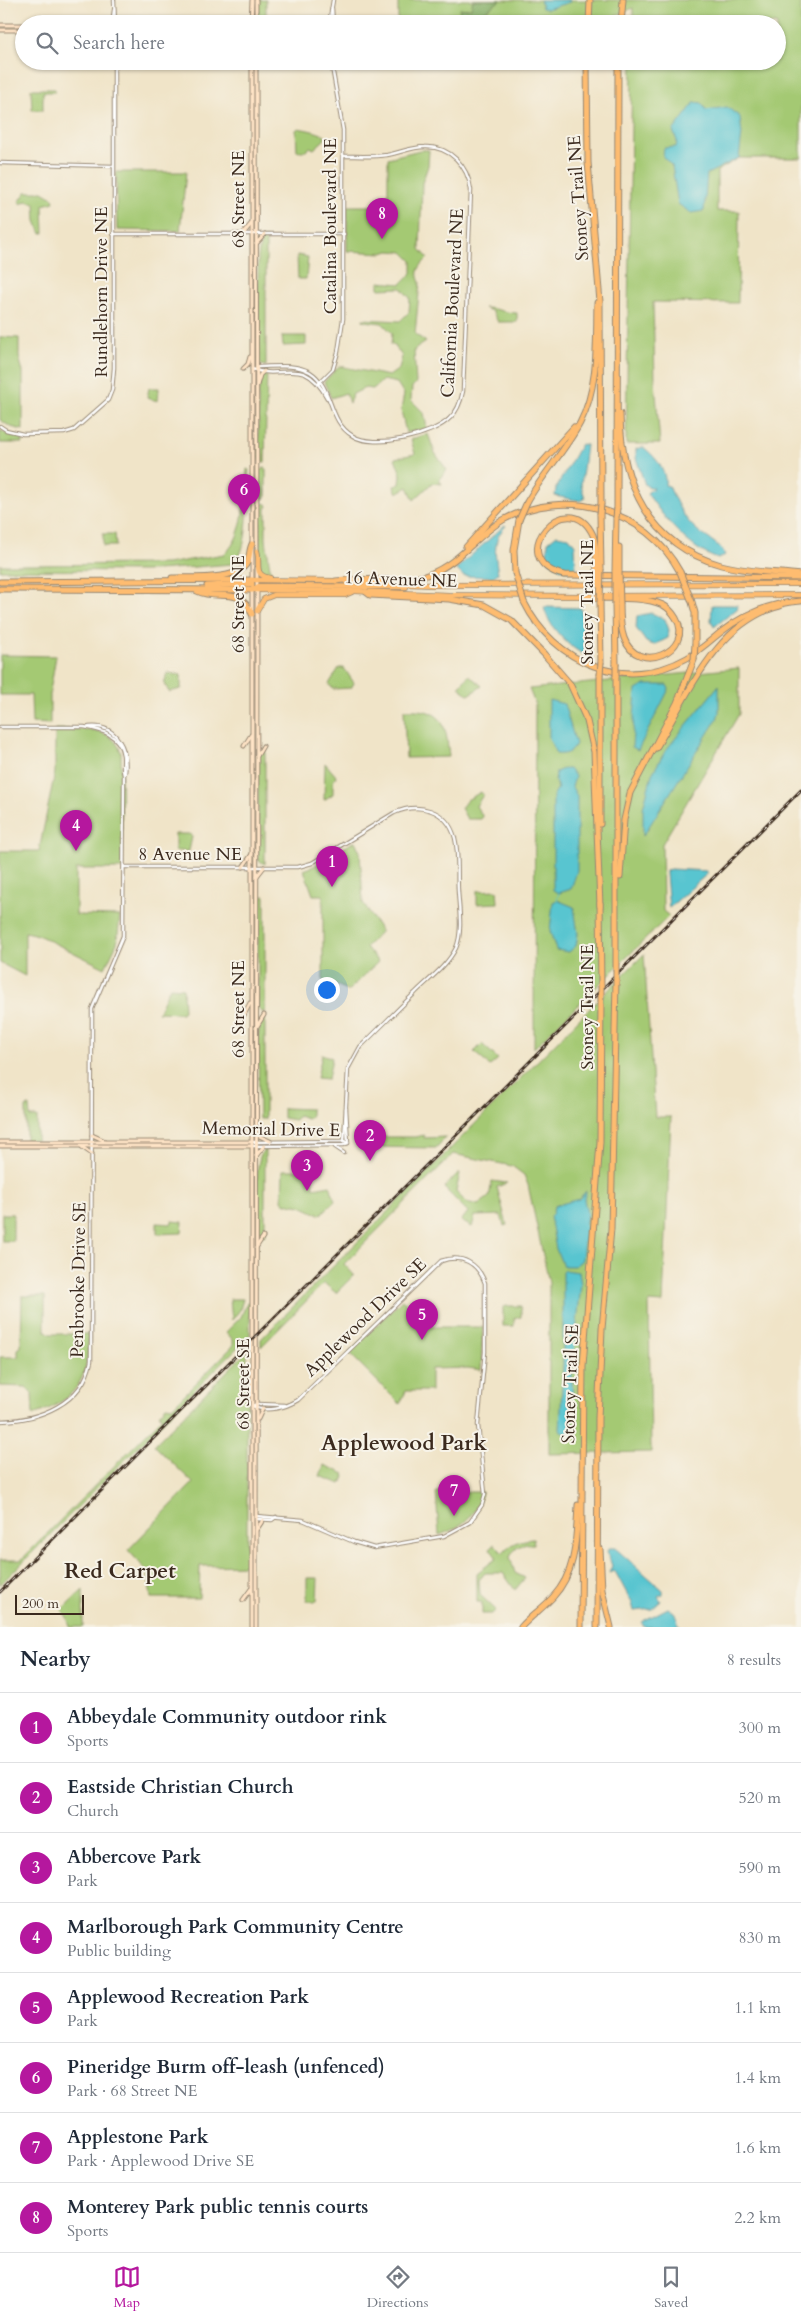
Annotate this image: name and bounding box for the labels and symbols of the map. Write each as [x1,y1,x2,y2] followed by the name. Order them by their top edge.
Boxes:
[562,134,595,262] street label: Stoney Trail NE
[318,138,343,314] street label: Catalina Boulevard NE
[226,150,251,248] street label: 68 Street NE
[366,198,398,239] pin: 8
[89,207,114,377] street label: Rundlehorn Drive NE
[435,208,470,398] street label: California Boulevard NE
[228,474,260,515] pin: 6
[575,539,600,665] street label: Stoney Trail NE
[226,555,251,653] street label: 68 Street NE
[344,565,458,594] street label: 16 Avenue NE
[60,810,92,851] pin: 4
[138,842,242,867] street label: 8 Avenue NE
[316,846,348,887] pin: 1
[575,944,600,1070] street label: Stoney Trail NE
[226,960,251,1058] street label: 68 Street NE
[314,977,340,1003] your location
[202,1116,340,1143] street label: Memorial Drive E
[354,1120,386,1161] pin: 2
[291,1150,323,1191] pin: 3
[65,1202,92,1358] street label: Penbrooke Drive SE
[299,1252,432,1382] street label: Applewood Drive SE
[406,1299,438,1340] pin: 5
[556,1324,585,1444] street label: Stoney Trail SE
[231,1338,256,1430] street label: 68 Street SE
[321,1428,487,1458] district label: Applewood Park
[438,1475,470,1516] pin: 7
[64,1556,176,1586] district label: Red Carpet
[15,1592,84,1615] scale bar

